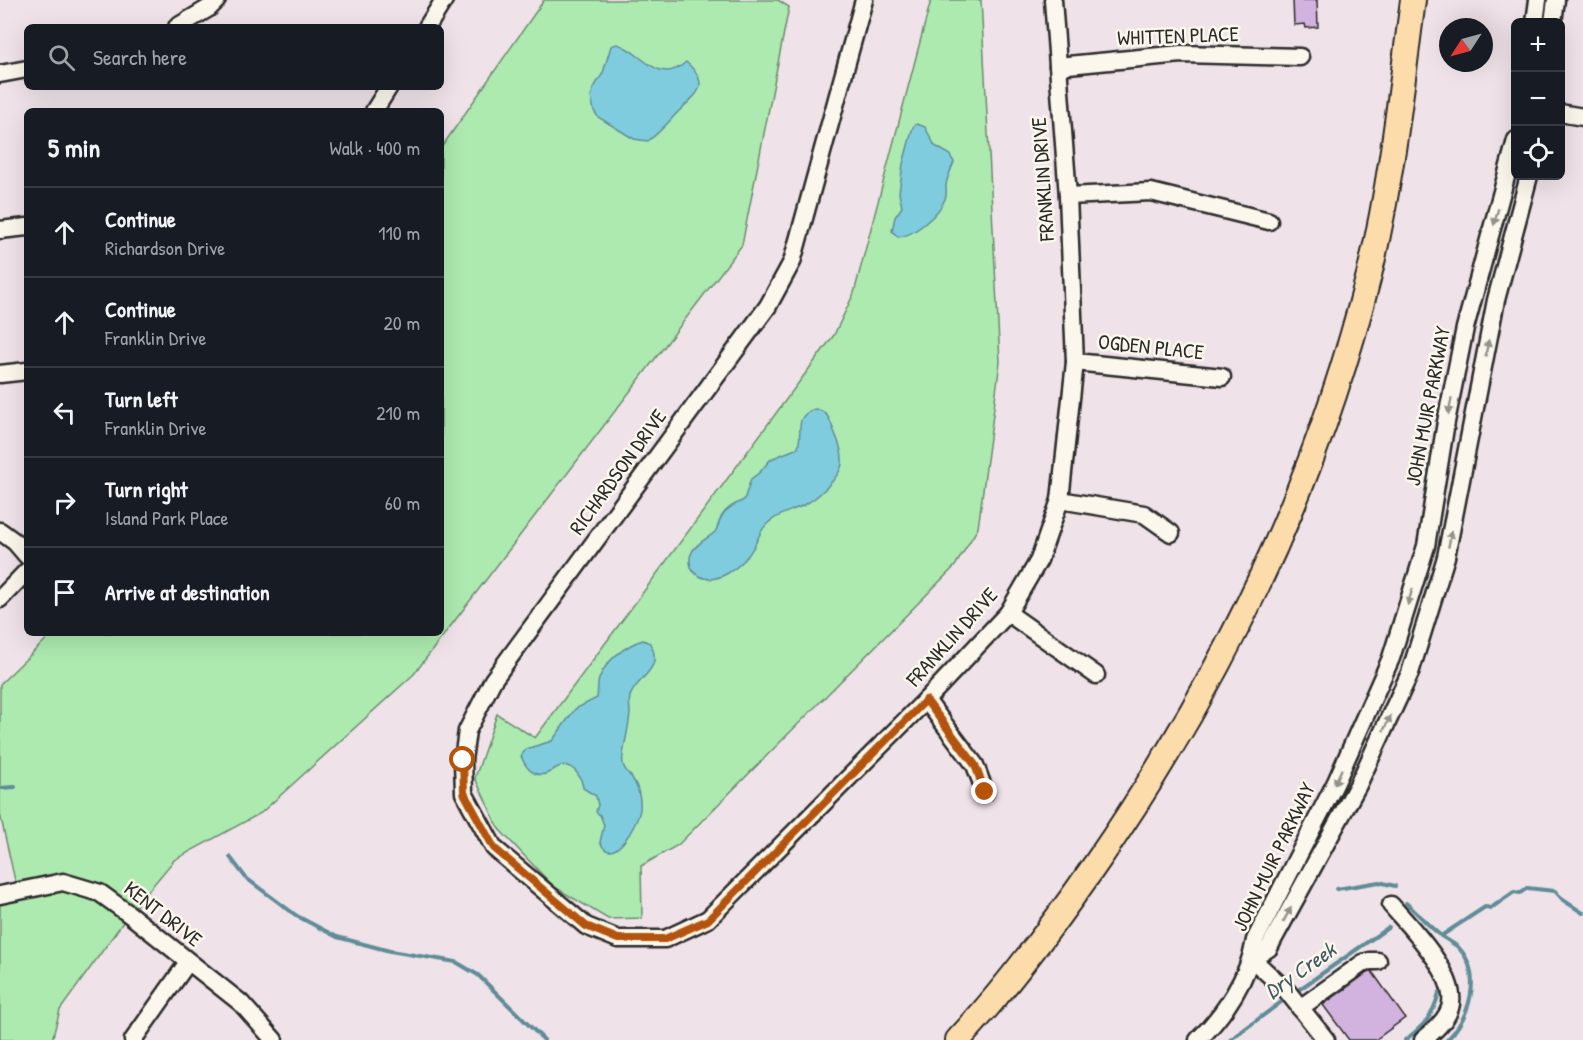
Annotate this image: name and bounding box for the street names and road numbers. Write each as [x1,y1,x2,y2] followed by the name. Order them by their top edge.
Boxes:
[1117,19,1239,52] street label: WHITTEN PLACE
[1024,116,1061,243] street label: FRANKLIN DRIVE
[1398,323,1457,488] street label: JOHN MUIR PARKWAY
[1097,327,1205,366] street label: OGDEN PLACE
[562,403,673,540] street label: RICHARDSON DRIVE
[899,581,1004,693] street label: FRANKLIN DRIVE
[1225,777,1322,936] street label: JOHN MUIR PARKWAY
[118,874,208,953] street label: KENT DRIVE

